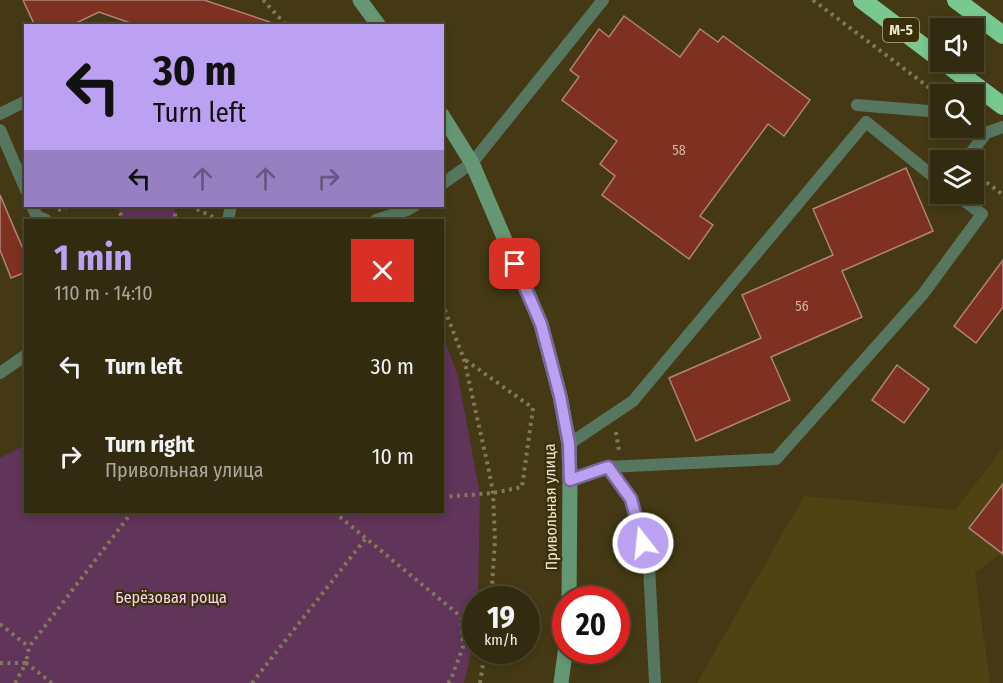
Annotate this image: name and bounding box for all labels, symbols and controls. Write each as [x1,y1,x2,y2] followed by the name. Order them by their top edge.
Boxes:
[883,18,919,42] road number: М-5
[930,18,984,204] map controls
[930,18,984,72] button: sound
[153,46,237,96] text: 30 m
[54,48,132,126] icon: left
[930,84,984,138] button: search
[153,97,246,129] text: Turn left
[672,142,686,159] house number: 58
[930,150,984,204] button: layers
[123,162,156,195] icon: left
[186,162,219,195] icon: ahead
[249,162,282,195] icon: ahead
[312,162,345,195] icon: right
[54,236,132,280] text: 1 min
[489,238,540,289] pin
[351,239,414,302] button: close
[498,247,531,280] icon: arrive
[54,281,153,305] text: 110 m · 14:10
[795,298,809,315] house number: 56
[54,350,87,383] icon: left
[105,353,183,380] text: Turn left
[371,353,414,380] text: 30 m
[105,431,194,458] text: Turn right
[54,440,87,473] icon: right
[372,443,414,470] text: 10 m
[540,443,561,571] street label: Привольная улица
[105,458,263,482] text: Привольная улица
[611,511,675,575] position arrow
[552,586,630,664] speed limit sign: 20
[115,588,227,607] park label: Берёзовая роща
[487,600,515,636] text: 19
[484,631,518,649] text: km/h

